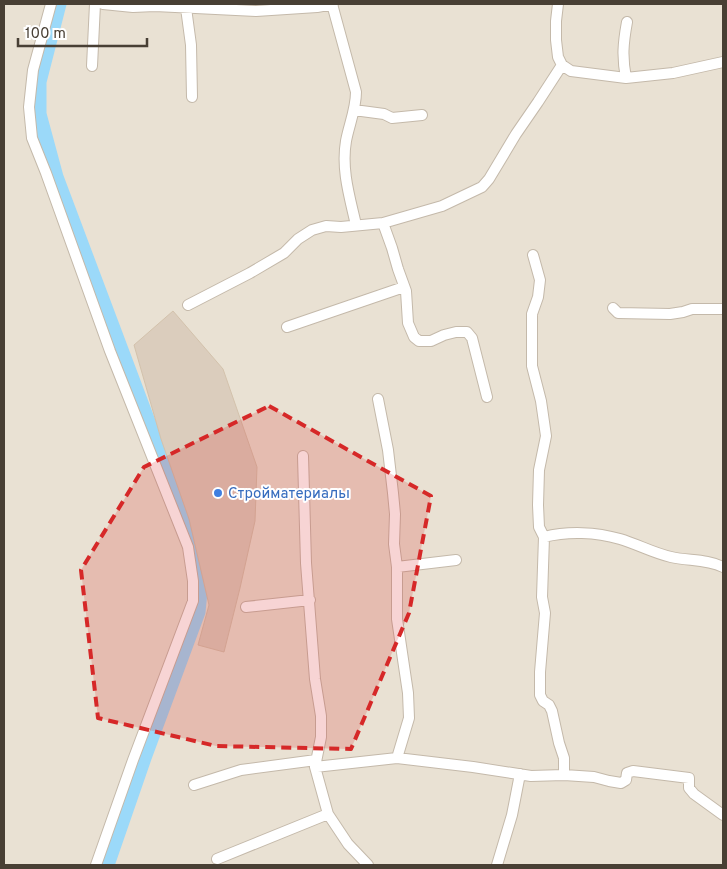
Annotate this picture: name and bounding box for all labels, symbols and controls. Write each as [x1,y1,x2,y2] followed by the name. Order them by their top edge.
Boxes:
[18,15,146,47] scale bar
[25,25,66,44] text: 100 m
[228,485,350,504] place label: Стройматериалы
[212,487,224,499] marker: Стройматериалы

